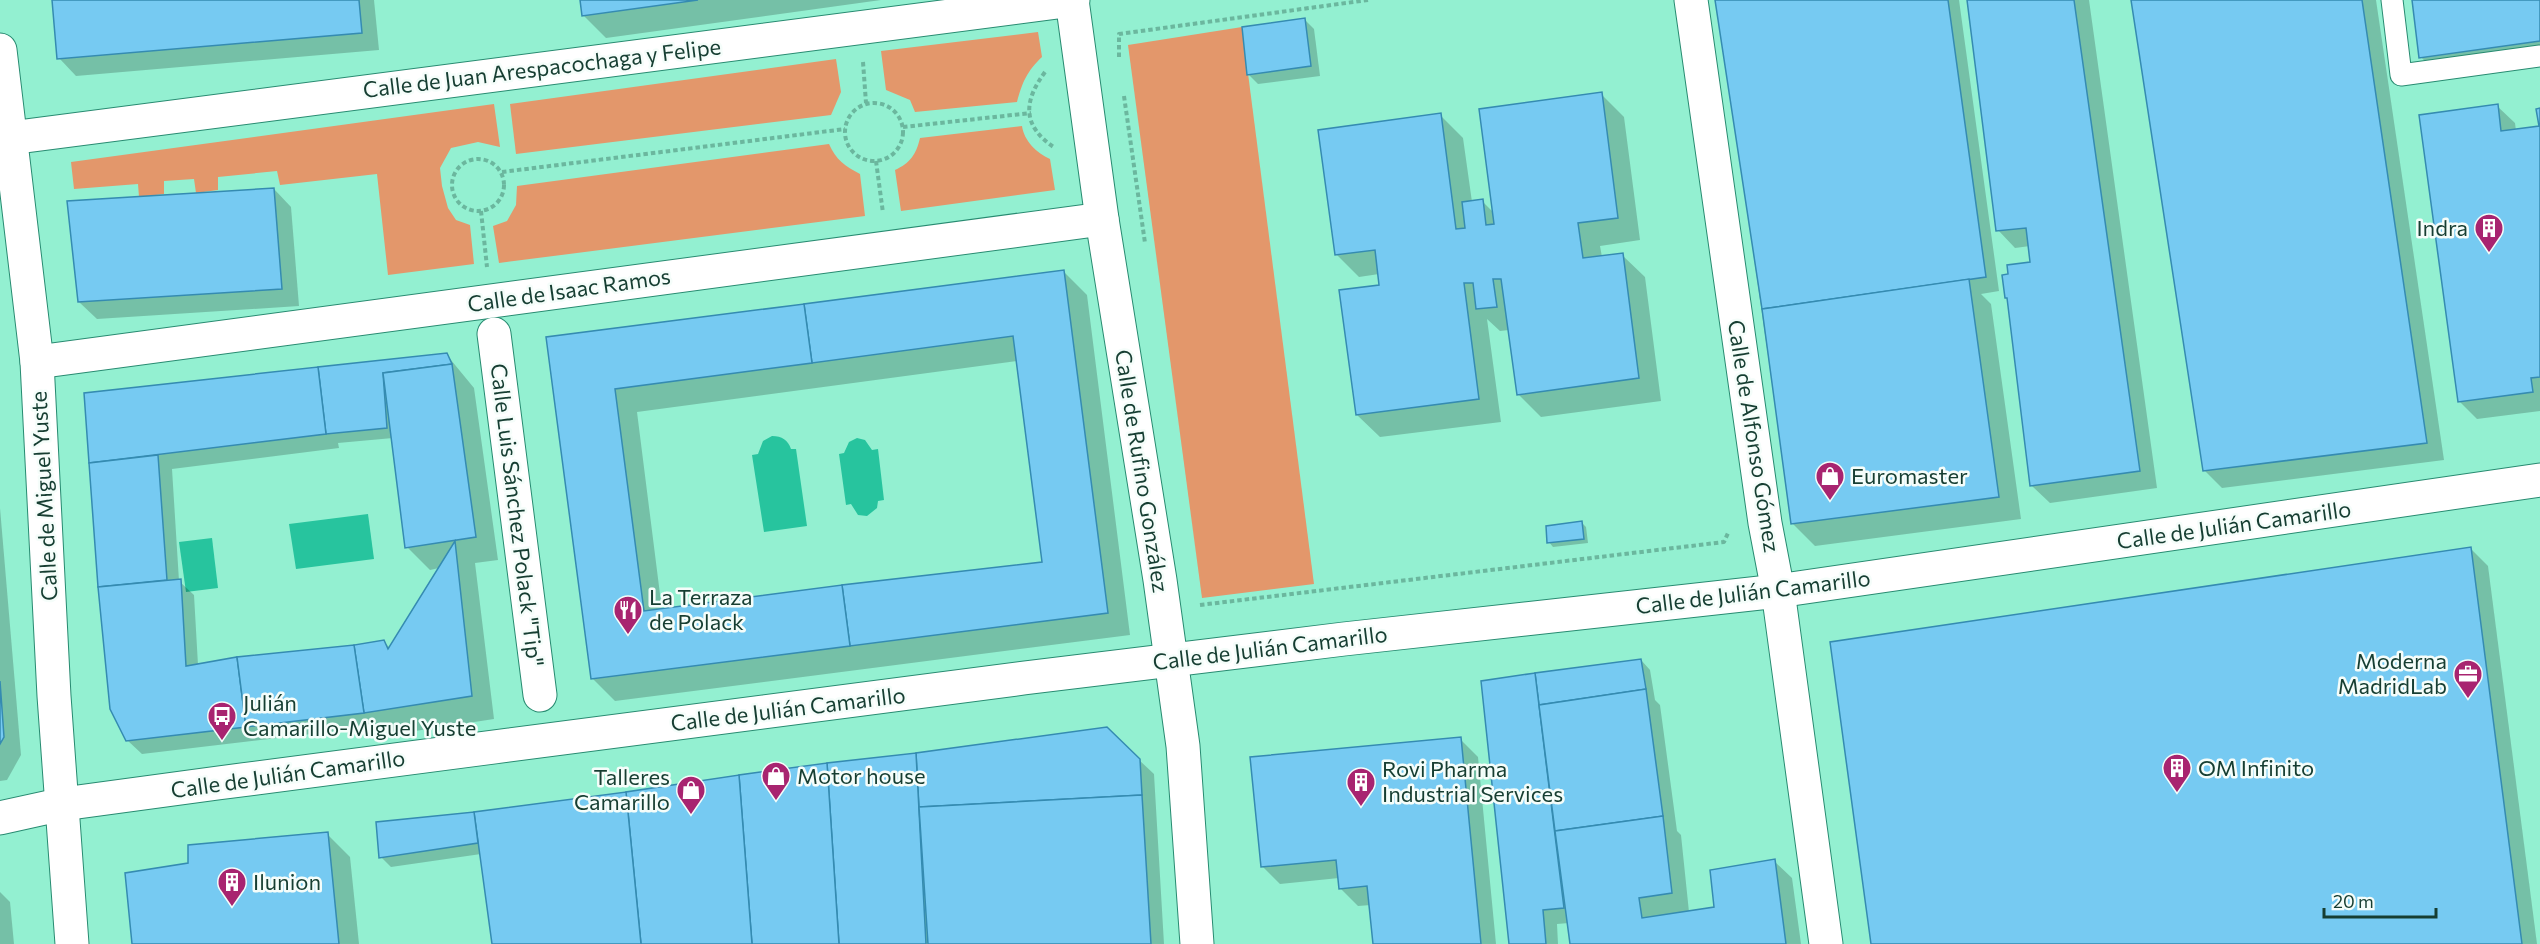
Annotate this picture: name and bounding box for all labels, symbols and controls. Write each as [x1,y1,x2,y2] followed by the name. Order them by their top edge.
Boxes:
[361,32,723,103] street label: Calle de Juan Arespacochaga y Felipe
[2473,212,2505,254] building icon: Indra
[2416,214,2468,241] place label: Indra
[466,262,672,317] street label: Calle de Isaac Ramos
[1723,318,1786,554] street label: Calle de Alfonso Gómez
[1110,347,1175,594] street label: Calle de Rufino González
[485,362,549,668] street label: Calle Luis Sánchez Polack "Tip"
[25,390,62,602] street label: Calle de Miguel Yuste
[1814,460,1846,502] shop icon: Euromaster
[1851,462,1968,489] place label: Euromaster
[2115,495,2353,554] street label: Calle de Julián Camarillo
[1634,564,1872,619] street label: Calle de Julián Camarillo
[649,583,753,635] place label: La Terraza de Polack
[612,594,644,636] restaurant icon: La Terraza de Polack
[1151,620,1389,675] street label: Calle de Julián Camarillo
[2338,647,2447,699] place label: Moderna MadridLab
[2452,658,2484,700] office icon: Moderna MadridLab
[669,681,907,736] street label: Calle de Julián Camarillo
[243,689,476,741] place label: Julián Camarillo-Miguel Yuste
[206,700,238,742] bus stop icon: Julián Camarillo-Miguel Yuste
[169,744,407,803] street label: Calle de Julián Camarillo
[2161,752,2193,794] building icon: OM Infinito
[2198,754,2314,781] place label: OM Infinito
[1382,755,1563,807] place label: Rovi Pharma Industrial Services
[760,760,792,802] shop icon: Motor house
[797,762,926,789] place label: Motor house
[574,763,670,815] place label: Talleres Camarillo
[1345,766,1377,808] building icon: Rovi Pharma Industrial Services
[675,774,707,816] shop icon: Talleres Camarillo
[216,866,248,908] building icon: Ilunion
[253,868,321,895] place label: Ilunion
[2324,881,2436,919] scale bar
[2333,890,2374,912] text: 20 m

